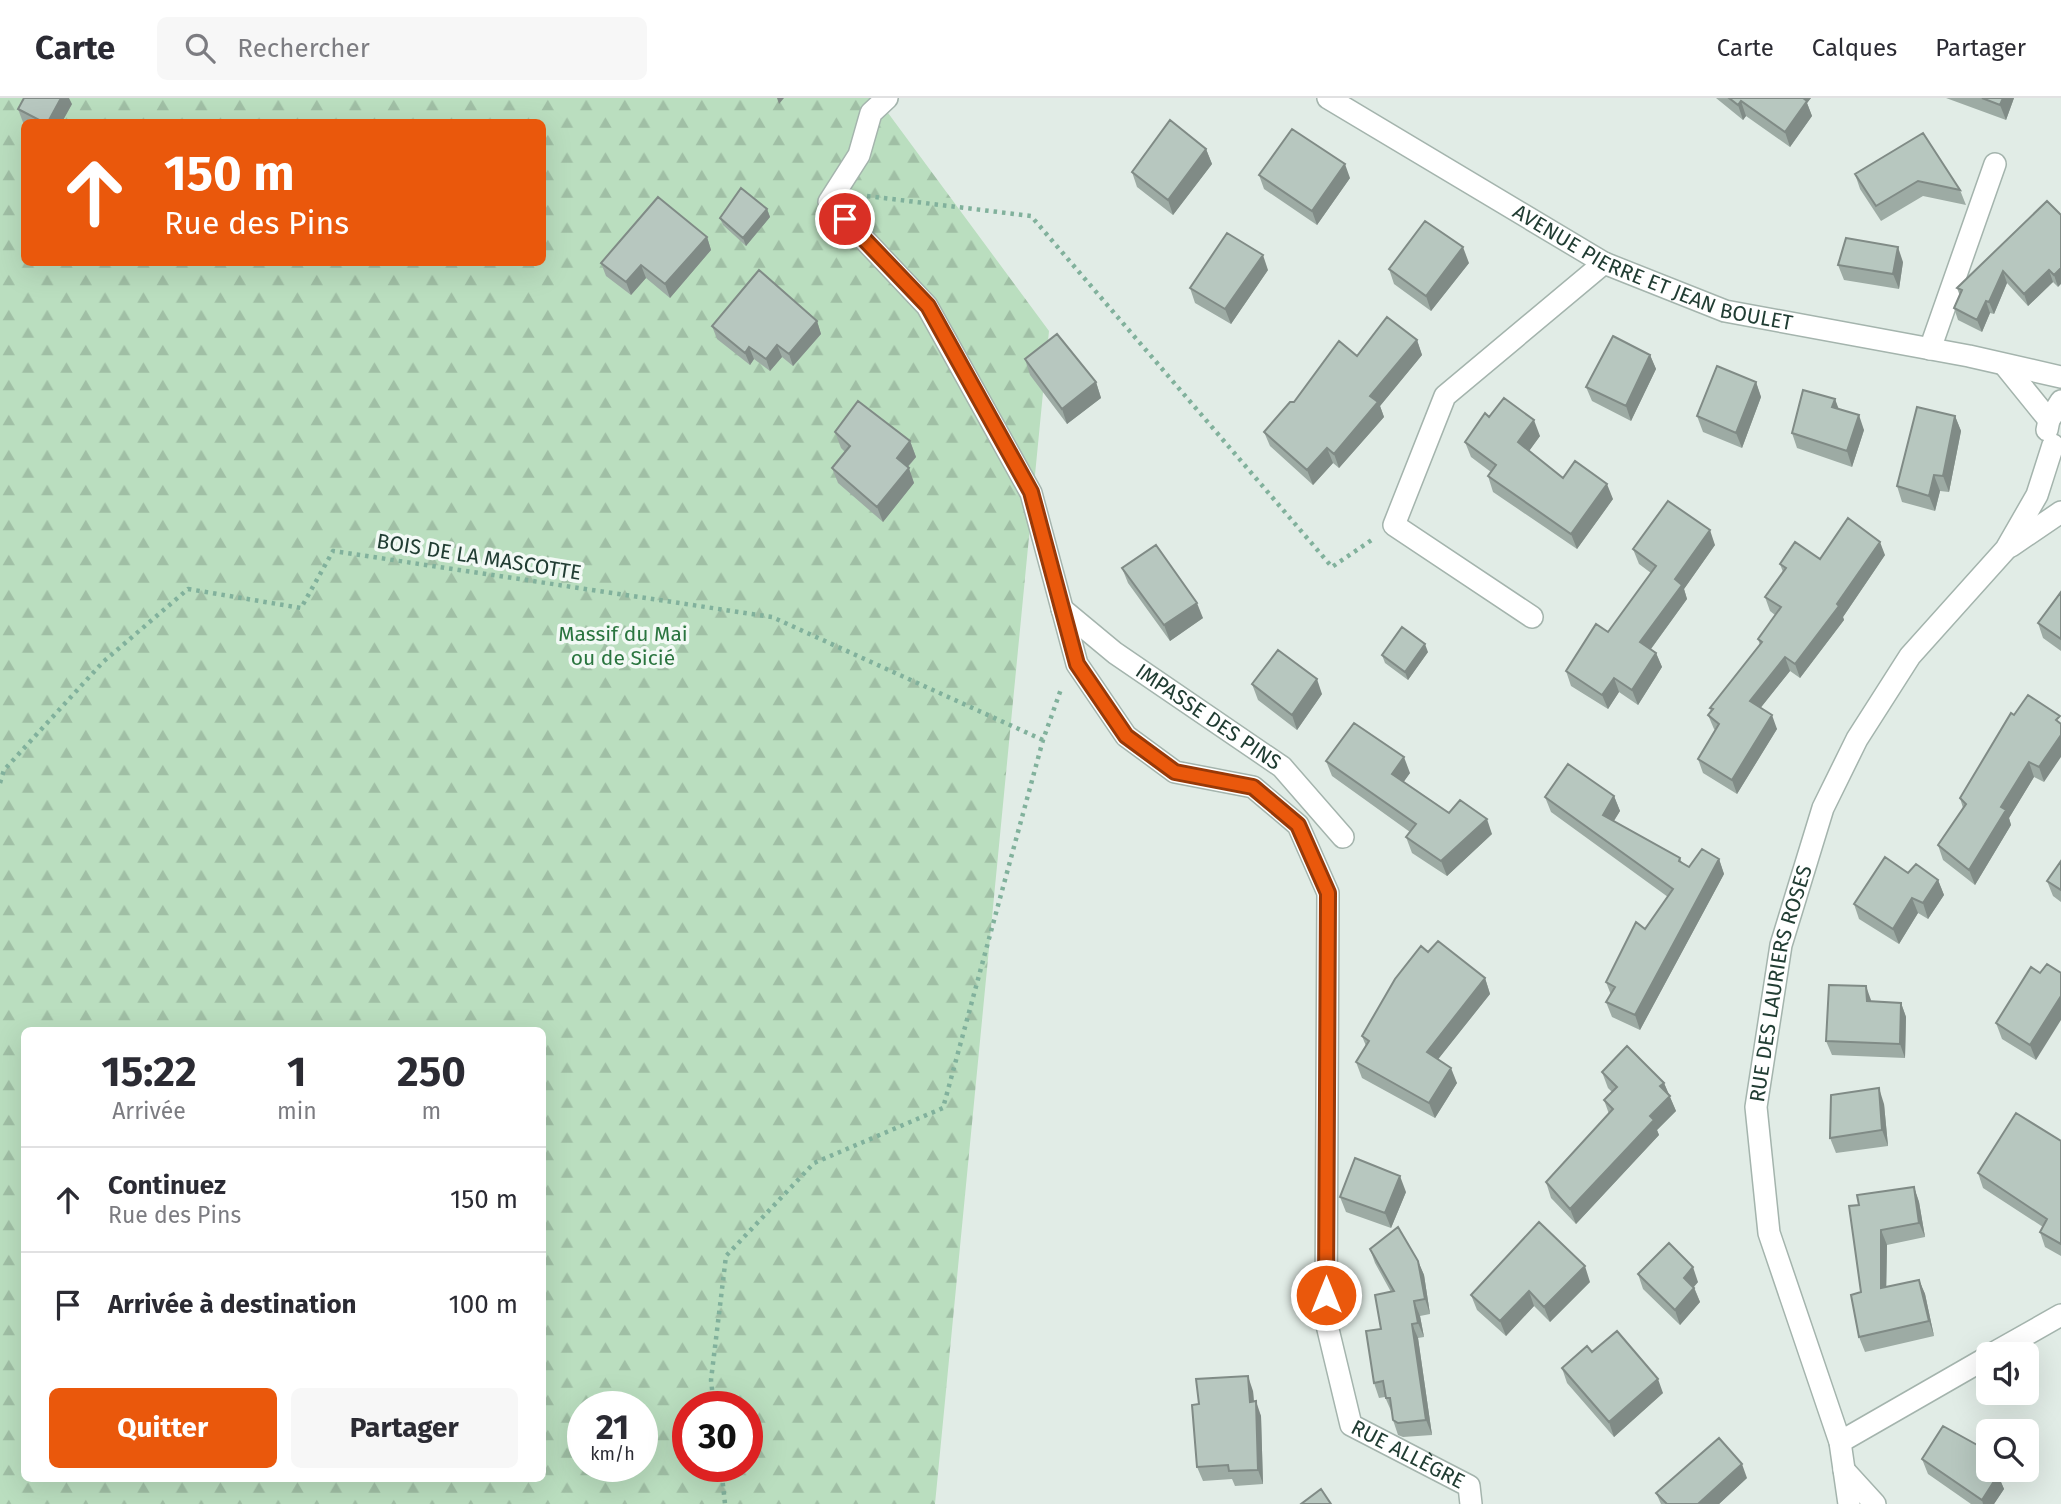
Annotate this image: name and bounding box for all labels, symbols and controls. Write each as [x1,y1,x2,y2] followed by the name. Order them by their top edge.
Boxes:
[157,17,647,80] search box
[35,28,115,68] text: Carte
[181,29,219,67] icon: search
[237,33,370,64] text: Rechercher
[1717,34,1774,62] text: Carte
[1812,34,1897,62] text: Calques
[1935,34,2026,62] text: Partager
[164,144,295,203] text: 150 m
[49,147,140,238] icon: ahead
[815,189,875,249] pin
[1508,198,1795,336] street label: AVENUE PIERRE ET JEAN BOULET
[826,200,864,238] icon: arrive
[164,204,349,242] text: Rue des Pins
[375,528,583,586] street label: BOIS DE LA MASCOTTE
[558,621,688,671] park label: Massif du Mai ou de Sicié
[1131,658,1286,776] street label: IMPASSE DES PINS
[1744,862,1818,1104] street label: RUE DES LAURIERS ROSES
[101,1047,197,1097] text: 15:22
[287,1047,307,1097] text: 1
[397,1047,466,1097] text: 250
[112,1097,186,1125] text: Arrivée
[277,1097,317,1125] text: min
[421,1097,441,1125] text: m
[108,1170,226,1201] text: Continuez
[49,1181,87,1219] icon: ahead
[450,1184,518,1215] text: 150 m
[108,1201,241,1229] text: Rue des Pins
[1289,1258,1363,1332] position arrow
[49,1286,87,1324] icon: arrive
[108,1289,357,1320] text: Arrivée à destination
[449,1289,518,1320] text: 100 m
[1976,1342,2039,1482] map controls
[1976,1342,2039,1405] button: sound
[49,1388,277,1468] button: Quitter
[291,1388,518,1468] button: Partager
[672,1391,763,1482] speed limit sign: 30
[596,1406,629,1448] text: 21
[1347,1414,1469,1495] street label: RUE ALLÈGRE
[1976,1419,2039,1482] button: search
[590,1443,635,1465] text: km/h

